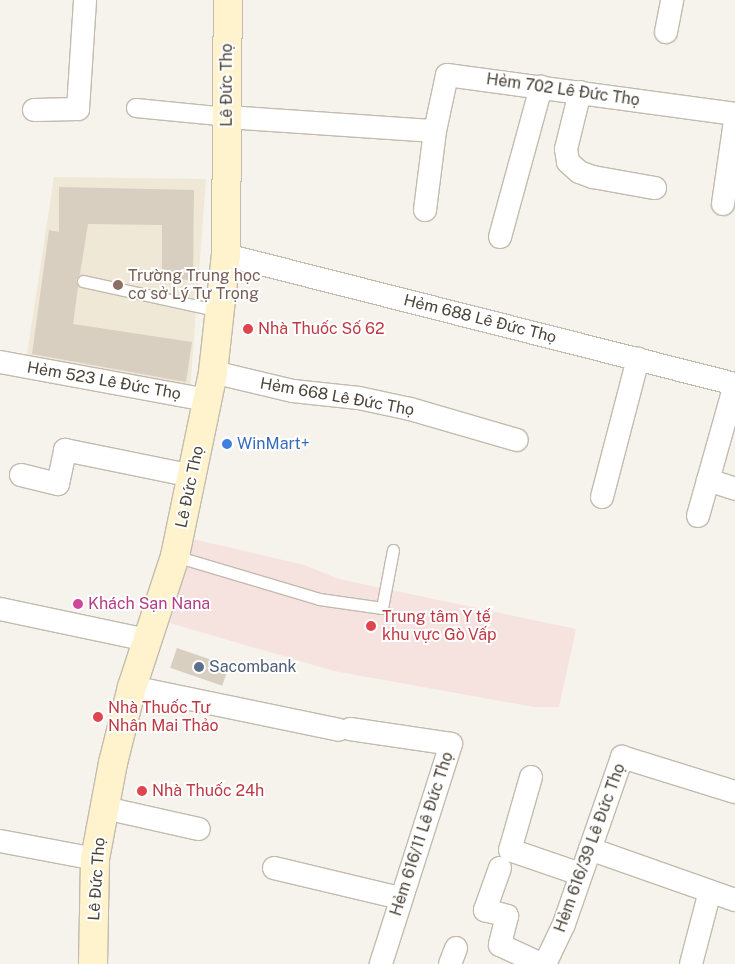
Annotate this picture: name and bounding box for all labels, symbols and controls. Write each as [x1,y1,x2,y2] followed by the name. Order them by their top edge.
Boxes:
[217,43,237,127] street label: Lê Đức Thọ
[485,70,641,110] street label: Hẻm 702 Lê Đức Thọ
[128,266,261,304] place label: Trường Trung học cơ sở Lý Tự Trọng
[112,279,124,291] marker: Trường Trung học cơ sở Lý Tự Trọng
[402,291,558,347] street label: Hẻm 688 Lê Đức Thọ
[258,319,385,339] place label: Nhà Thuốc Số 62
[242,323,254,335] marker: Nhà Thuốc Số 62
[25,358,183,404] street label: Hẻm 523 Lê Đức Thọ
[258,374,416,420] street label: Hẻm 668 Lê Đức Thọ
[237,434,310,454] place label: WinMart+
[221,438,233,450] marker: WinMart+
[172,444,208,530] street label: Lê Đức Thọ
[88,594,210,614] place label: Khách Sạn Nana
[72,598,84,610] marker: Khách Sạn Nana
[382,607,497,645] place label: Trung tâm Y tế khu vực Gò Vấp
[364,619,378,633] marker: Trung tâm Y tế khu vực Gò Vấp
[209,657,297,677] place label: Sacombank
[193,661,205,673] marker: Sacombank
[108,698,219,736] place label: Nhà Thuốc Tư Nhân Mai Thảo
[92,711,104,723] marker: Nhà Thuốc Tư Nhân Mai Thảo
[386,749,458,919] street label: Hẻm 616/11 Lê Đức Thọ
[550,761,630,935] street label: Hẻm 616/39 Lê Đức Thọ
[152,781,264,801] place label: Nhà Thuốc 24h
[136,785,148,797] marker: Nhà Thuốc 24h
[85,837,109,921] street label: Lê Đức Thọ

